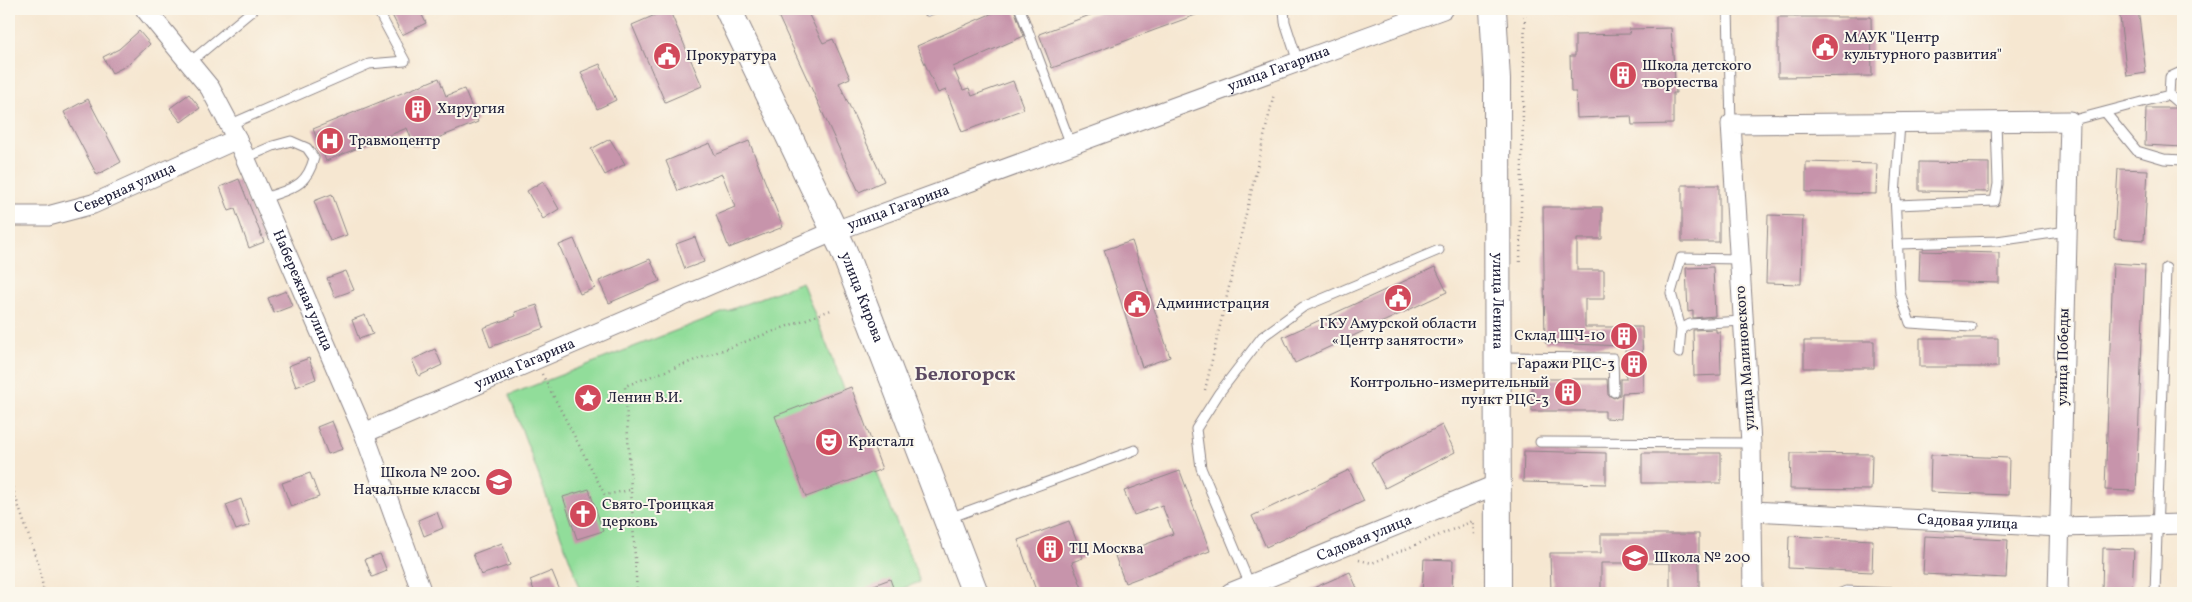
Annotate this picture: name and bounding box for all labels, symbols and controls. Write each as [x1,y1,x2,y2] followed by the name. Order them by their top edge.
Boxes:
[1844,28,2002,66] place label: МАУК "Центр культурного развития"
[1810,32,1840,62] public building icon: МАУК "Центр культурного развития"
[652,41,682,71] public building icon: Прокуратура
[1225,41,1333,97] street label: улица Гагарина
[686,46,777,67] place label: Прокуратура
[1642,56,1751,94] place label: Школа детского творчества
[1608,60,1638,90] building icon: Школа детского творчества
[403,94,433,124] building icon: Хирургия
[437,99,505,120] place label: Хирургия
[315,126,345,156] hospital icon: Травмоцентр
[349,131,440,152] place label: Травмоцентр
[72,157,179,219] street label: Северная улица
[844,179,953,236] street label: улица Гагарина
[267,226,338,354] street label: Набережная улица
[835,249,889,346] street label: улица Кирова
[1487,252,1508,349] street label: улица Ленина
[1383,283,1413,313] public building icon: ГКУ Амурской области «Центр занятости»
[1730,285,1762,431] street label: улица Малиновского
[1122,289,1152,319] public building icon: Администрация
[1156,294,1270,315] place label: Администрация
[2053,307,2075,406] street label: улица Победы
[1319,314,1477,352] place label: ГКУ Амурской области «Центр занятости»
[1609,321,1639,351] building icon: Склад ШЧ-10
[1514,326,1605,347] place label: Склад ШЧ-10
[471,333,579,395] street label: улица Гагарина
[1619,349,1649,379] building icon: Гаражи РЦС-3
[1517,354,1615,375] place label: Гаражи РЦС-3
[914,361,1016,389] district label: Белогорск
[1350,373,1549,411] place label: Контрольно-измерительный пункт РЦС-3
[1553,377,1583,407] building icon: Контрольно-измерительный пункт РЦС-3
[573,383,603,413] place icon: Ленин В.И.
[607,388,682,409] place label: Ленин В.И.
[814,427,844,457] theatre icon: Кристалл
[848,432,914,453] place label: Кристалл
[353,463,480,501] place label: Школа № 200. Начальные классы
[484,467,514,497] school or university icon: Школа № 200. Начальные классы
[602,495,714,533] place label: Свято-Троицкая церковь
[568,499,598,529] church icon: Свято-Троицкая церковь
[1917,509,2019,535] street label: Садовая улица
[1314,510,1415,567] street label: Садовая улица
[1035,534,1065,564] building icon: ТЦ Москва
[1069,539,1144,560] place label: ТЦ Москва
[1620,543,1650,573] school or university icon: Школа № 200
[1654,548,1750,569] place label: Школа № 200

